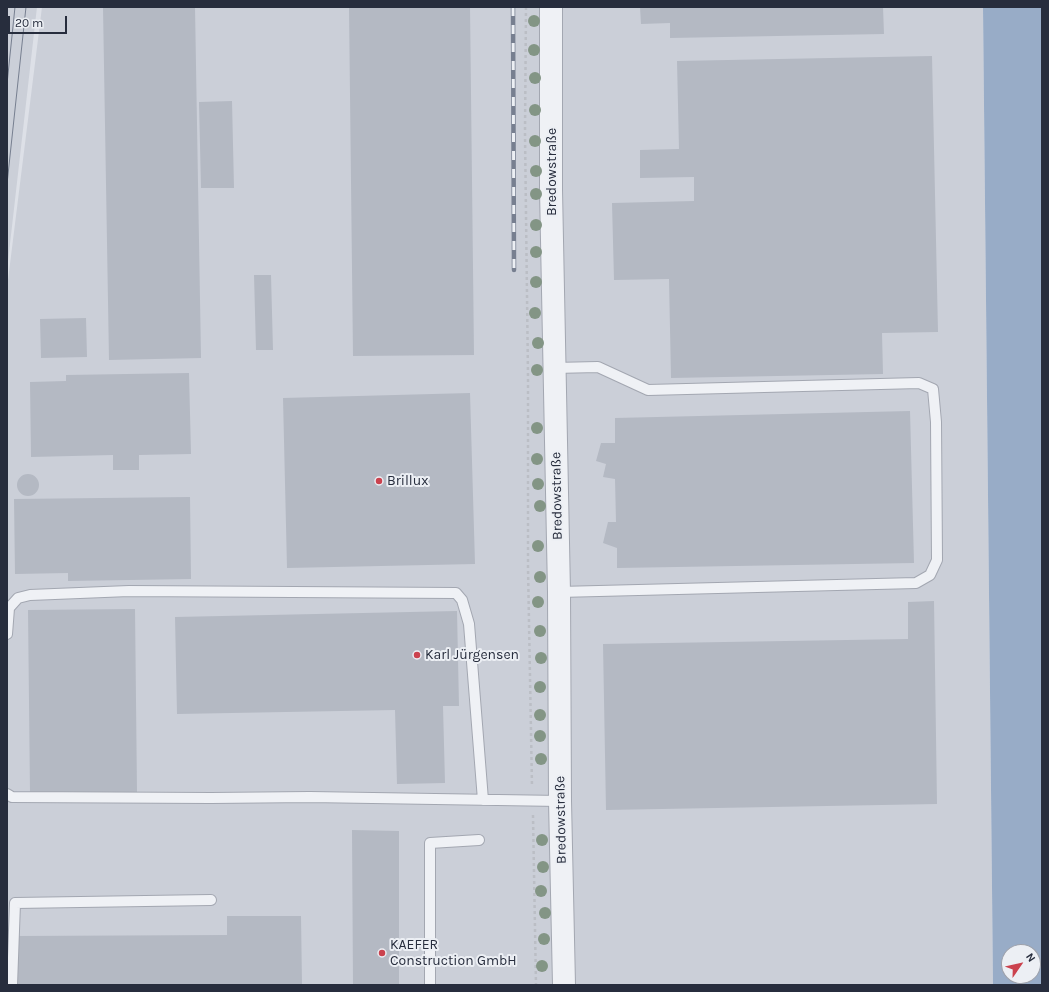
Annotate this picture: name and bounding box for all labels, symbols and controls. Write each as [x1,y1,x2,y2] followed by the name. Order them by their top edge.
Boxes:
[10,8,69,34] scale bar
[15,16,43,30] text: 20 m
[544,128,560,216] street label: Bredowstraße
[548,452,566,540] street label: Bredowstraße
[387,473,428,489] place label: Brillux
[374,476,384,486] marker: Brillux
[425,647,519,663] place label: Karl Jürgensen
[412,650,422,660] marker: Karl Jürgensen
[552,776,570,864] street label: Bredowstraße
[390,937,517,970] place label: KAEFER Construction GmbH
[1001,944,1041,984] north arrow
[377,948,387,958] marker: KAEFER Construction GmbH
[1023,951,1038,964] text: N

